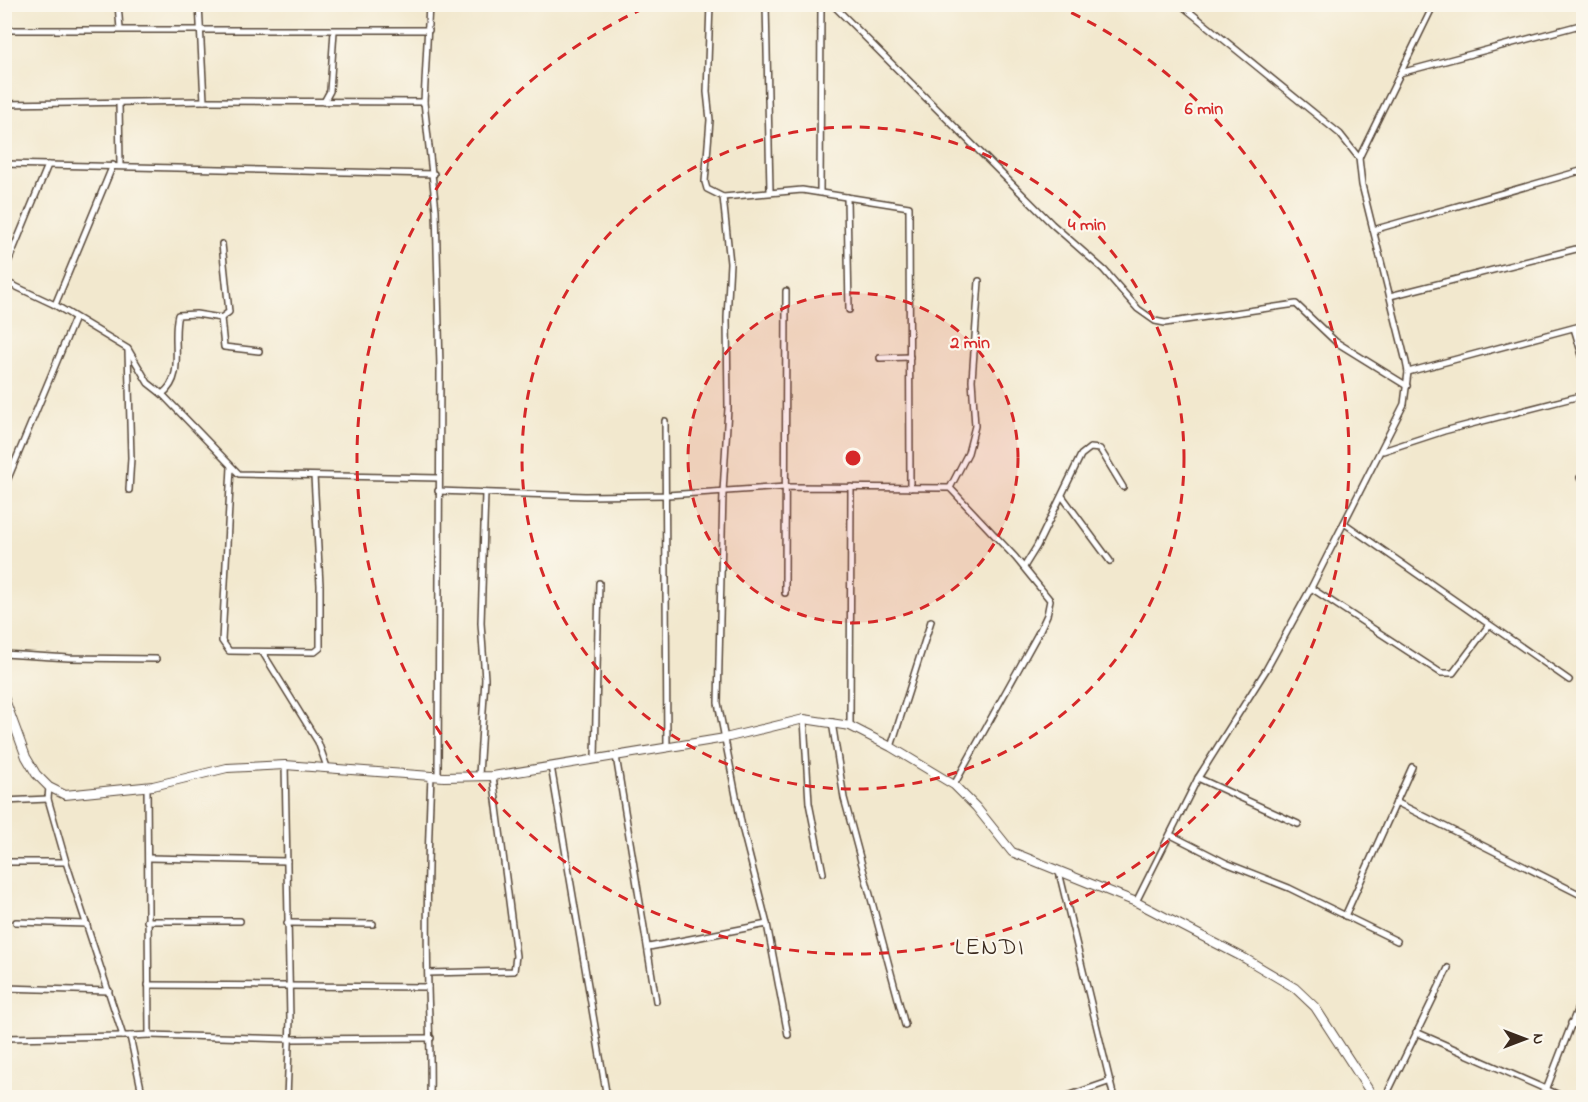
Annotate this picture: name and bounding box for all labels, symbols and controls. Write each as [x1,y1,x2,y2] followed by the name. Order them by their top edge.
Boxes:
[1185,97,1223,123] text: 6 min
[1068,213,1106,239] text: 4 min
[949,331,990,357] text: 2 min
[843,448,863,468] centre of rings
[955,931,1025,966] district label: LENDI
[1495,1009,1555,1069] north arrow
[1526,1034,1550,1045] text: N

